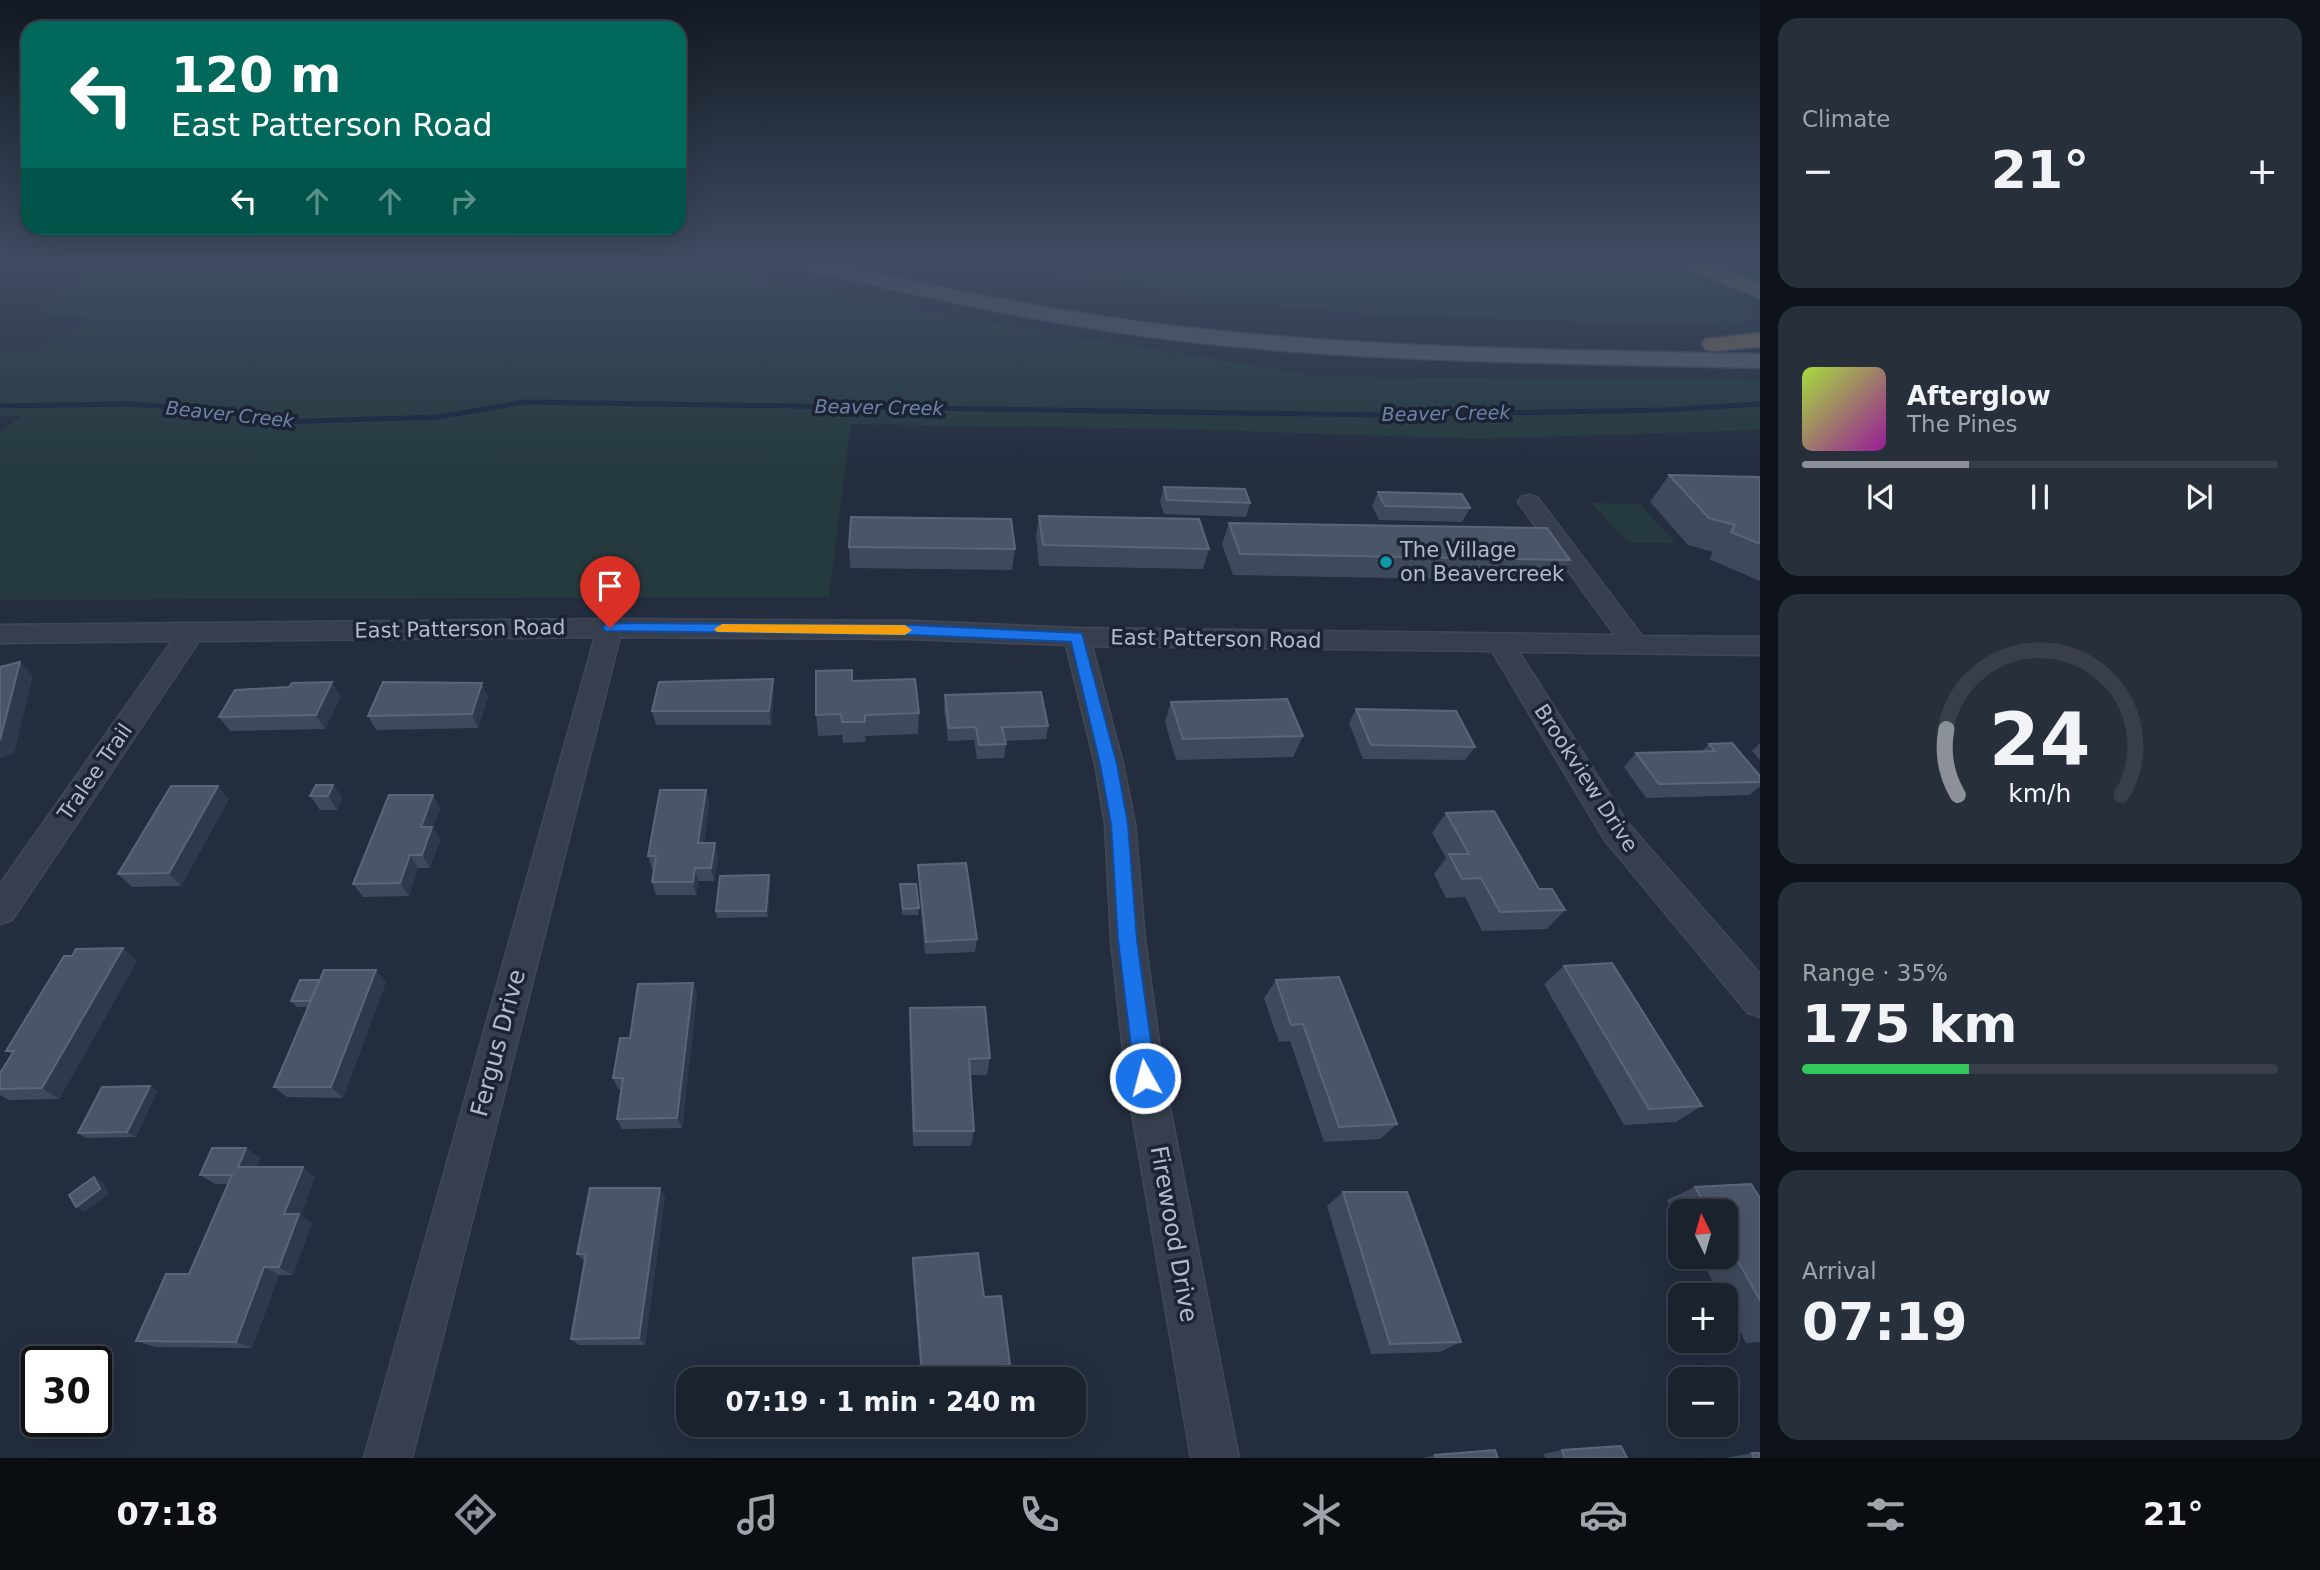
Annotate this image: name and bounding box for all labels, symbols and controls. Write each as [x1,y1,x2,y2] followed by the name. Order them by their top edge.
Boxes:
[171,47,341,104] text: 120 m
[56,49,147,140] icon: left
[171,106,493,144] text: East Patterson Road
[1802,106,1891,132] text: Climate
[1991,140,2089,200] text: 21°
[1802,149,1834,193] text: −
[2246,149,2278,193] text: +
[225,182,263,220] icon: left
[298,182,336,220] icon: ahead
[371,182,409,220] icon: ahead
[444,182,482,220] icon: right
[1907,381,2051,411] text: Afterglow
[815,395,944,419] water label: Beaver Creek
[165,396,296,432] water label: Beaver Creek
[1382,401,1511,425] water label: Beaver Creek
[1907,411,2018,437] text: The Pines
[1862,478,1900,516] icon: previous
[2021,478,2059,516] icon: pause
[2180,478,2218,516] icon: next
[1399,538,1565,586] place label: The Village on Beavercreek
[1378,554,1394,570] marker: The Village on Beavercreek
[580,556,640,628] pin
[591,567,629,605] icon: arrive
[354,615,566,643] street label: East Patterson Road
[1110,625,1322,653] street label: East Patterson Road
[1989,697,2091,782] text: 24
[1529,700,1643,856] street label: Brookview Drive
[52,719,137,826] street label: Tralee Trail
[2008,779,2072,808] text: km/h
[1802,960,1948,986] text: Range · 35%
[465,966,531,1120] street label: Fergus Drive
[1802,994,2017,1054] text: 175 km
[1108,1041,1182,1115] position arrow
[1145,1144,1203,1324] street label: Firewood Drive
[1668,1199,1738,1269] north arrow
[1668,1199,1738,1437] map controls
[1802,1258,1877,1284] text: Arrival
[1668,1283,1738,1353] button: +
[1802,1292,1968,1352] text: 07:19
[21,1346,112,1437] speed limit sign: 30
[1668,1367,1738,1437] button: −
[726,1387,1036,1417] text: 07:19 · 1 min · 240 m
[451,1490,500,1539] icon: directions
[733,1490,782,1539] icon: music
[1015,1490,1064,1539] icon: phone
[1297,1490,1346,1539] icon: climate
[1579,1490,1628,1539] icon: car
[1861,1490,1910,1539] icon: filters
[116,1495,218,1533] text: 07:18
[2143,1495,2203,1533] text: 21°

